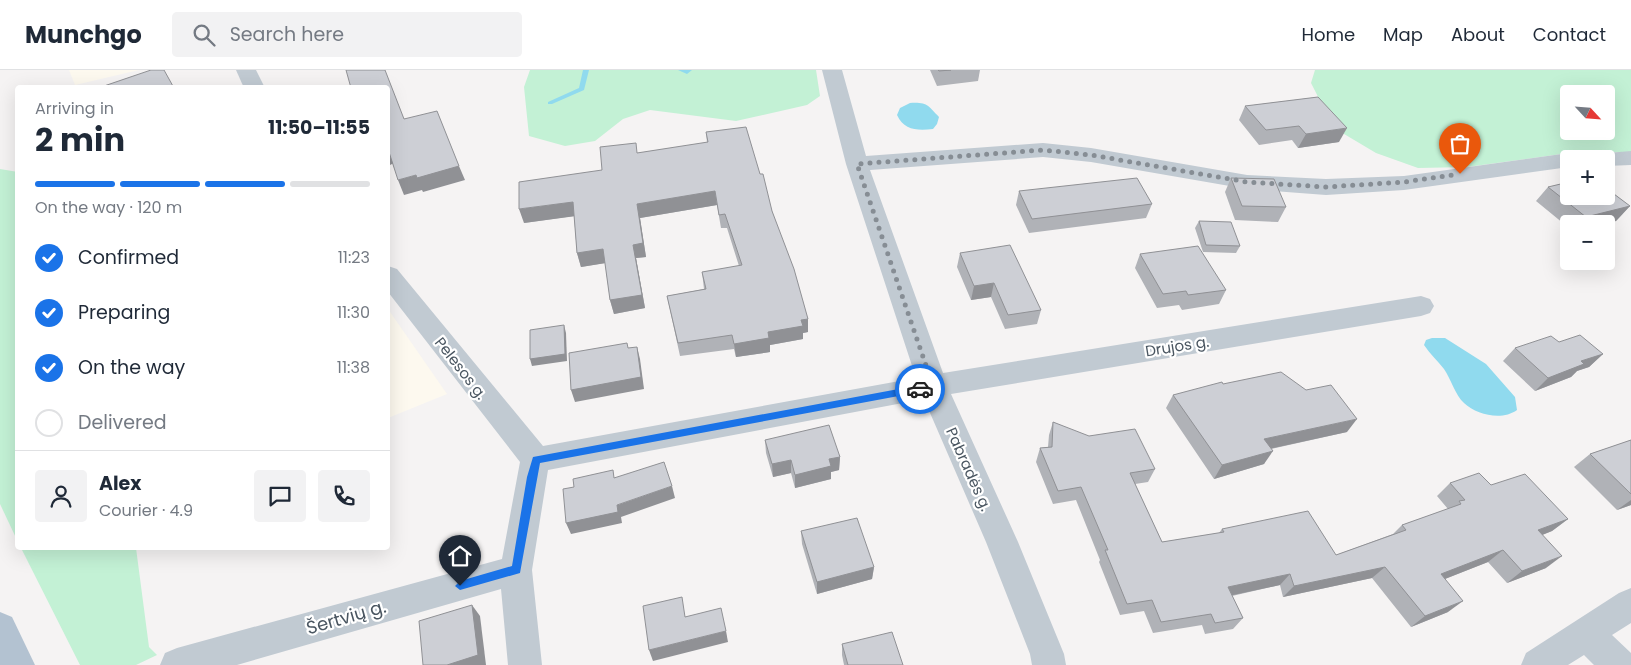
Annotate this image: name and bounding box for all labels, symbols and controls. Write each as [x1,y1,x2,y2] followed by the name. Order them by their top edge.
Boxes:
[172,12,522,57] search box
[25,18,142,51] text: Munchgo
[190,21,218,49] icon: search
[230,21,344,48] text: Search here
[1301,22,1355,47] text: Home
[1383,22,1423,47] text: Map
[1451,22,1505,47] text: About
[1533,22,1606,47] text: Contact
[1560,85,1615,140] north arrow
[1560,85,1615,270] map controls
[35,97,114,120] text: Arriving in
[268,114,370,141] text: 11:50–11:55
[35,117,125,162] text: 2 min
[1439,123,1481,174] pin
[1446,130,1474,158] icon: bag
[1560,150,1615,205] button: +
[35,196,182,219] text: On the way · 120 m
[1560,215,1615,270] button: −
[35,244,63,272] icon: check
[78,244,179,271] text: Confirmed
[338,246,370,269] text: 11:23
[35,299,63,327] icon: check
[78,299,170,326] text: Preparing
[337,301,370,324] text: 11:30
[1144,331,1210,361] street label: Drujos g.
[430,333,492,403] street label: Pelesos g.
[35,354,63,382] icon: check
[78,354,185,381] text: On the way
[337,356,370,379] text: 11:38
[895,364,945,414] courier
[906,375,934,403] icon: car
[78,409,167,436] text: Delivered
[941,424,997,514] street label: Pabradės g.
[35,470,87,522] button: person
[99,470,141,497] text: Alex
[254,470,306,522] button: chat
[318,470,370,522] button: phone
[99,499,193,522] text: Courier · 4.9
[439,535,481,586] pin
[446,542,474,570] icon: home
[303,594,389,640] street label: Šertvių g.

